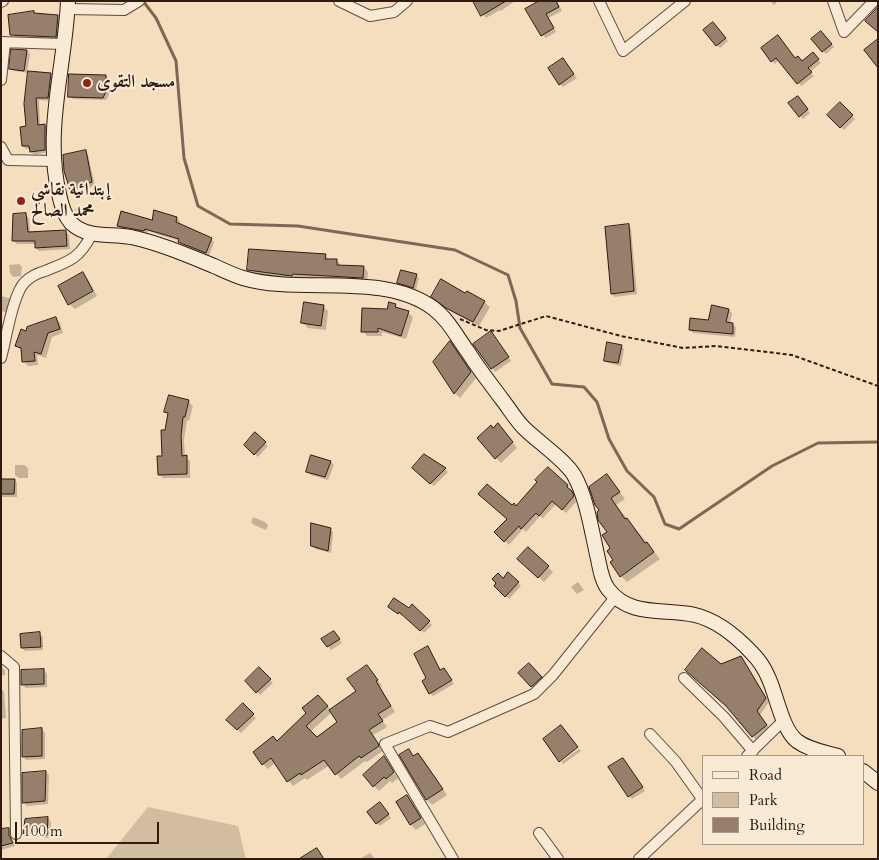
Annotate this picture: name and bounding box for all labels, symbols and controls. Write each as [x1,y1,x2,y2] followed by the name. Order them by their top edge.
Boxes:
[97,72,175,94] place label: مسجد التقوى
[81,77,93,89] marker: مسجد التقوى
[31,180,110,222] place label: إبتدائية نقاشي محمد الصالح
[15,195,27,207] marker: إبتدائية نقاشي محمد الصالح
[702,755,864,845] legend
[749,765,782,785] text: Road
[749,790,778,810] text: Park
[18,812,161,844] scale bar
[749,815,805,835] text: Building
[23,821,63,841] text: 100 m

